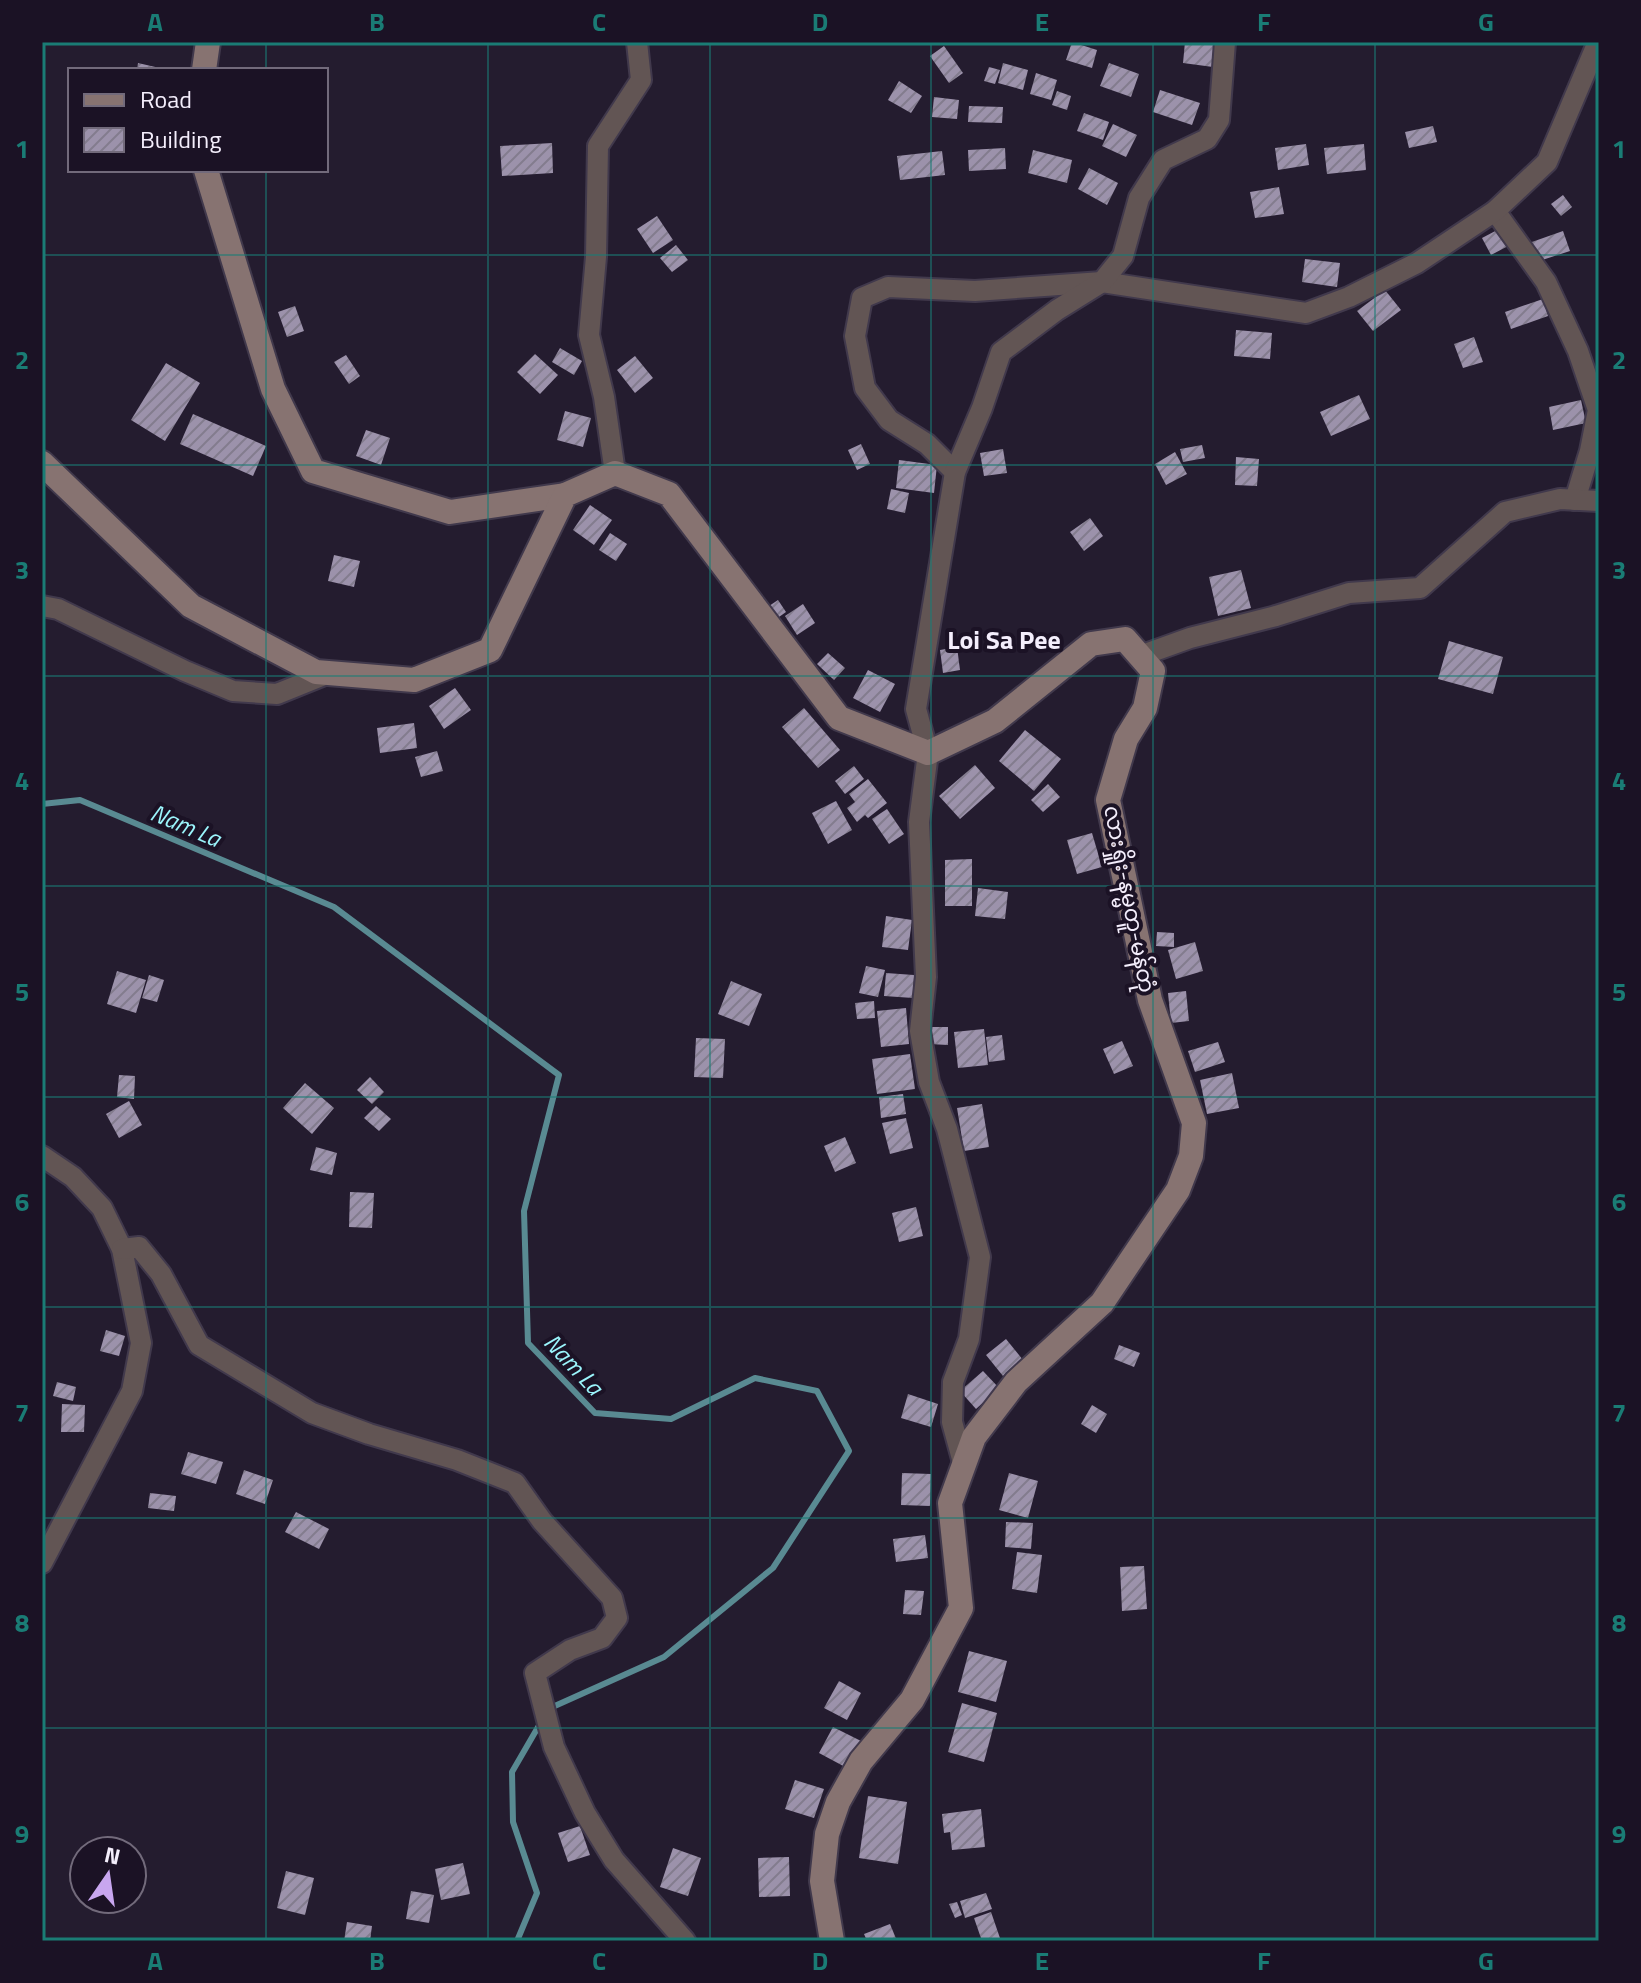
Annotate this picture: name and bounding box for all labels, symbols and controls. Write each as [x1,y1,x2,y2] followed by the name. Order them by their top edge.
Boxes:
[147,2,163,41] text: A
[369,2,385,41] text: B
[592,2,606,41] text: C
[812,2,828,41] text: D
[1035,2,1049,41] text: E
[1257,2,1271,41] text: F
[1478,2,1494,41] text: G
[68,68,328,172] legend
[140,81,192,117] text: Road
[140,121,222,157] text: Building
[15,129,29,168] text: 1
[1612,129,1626,168] text: 1
[15,340,29,379] text: 2
[1612,340,1626,379] text: 2
[15,550,29,589] text: 3
[1612,550,1626,589] text: 3
[947,620,1061,659] district label: Loi Sa Pee
[15,761,29,800] text: 4
[1612,761,1626,800] text: 4
[145,794,229,857] water label: Nam La
[1094,802,1165,996] street label: လားရှိုး-နမ္မတူ-မန်တုံ
[15,972,29,1011] text: 5
[1612,972,1626,1011] text: 5
[15,1182,29,1221] text: 6
[1612,1182,1626,1221] text: 6
[536,1325,613,1404] water label: Nam La
[15,1393,29,1432] text: 7
[1612,1393,1626,1432] text: 7
[15,1603,29,1642] text: 8
[1612,1603,1626,1642] text: 8
[15,1814,29,1853] text: 9
[1612,1814,1626,1853] text: 9
[68,1835,148,1915] north arrow
[101,1837,124,1874] text: N
[147,1941,163,1980] text: A
[369,1941,385,1980] text: B
[592,1941,606,1980] text: C
[812,1941,828,1980] text: D
[1035,1941,1049,1980] text: E
[1257,1941,1271,1980] text: F
[1478,1941,1494,1980] text: G

